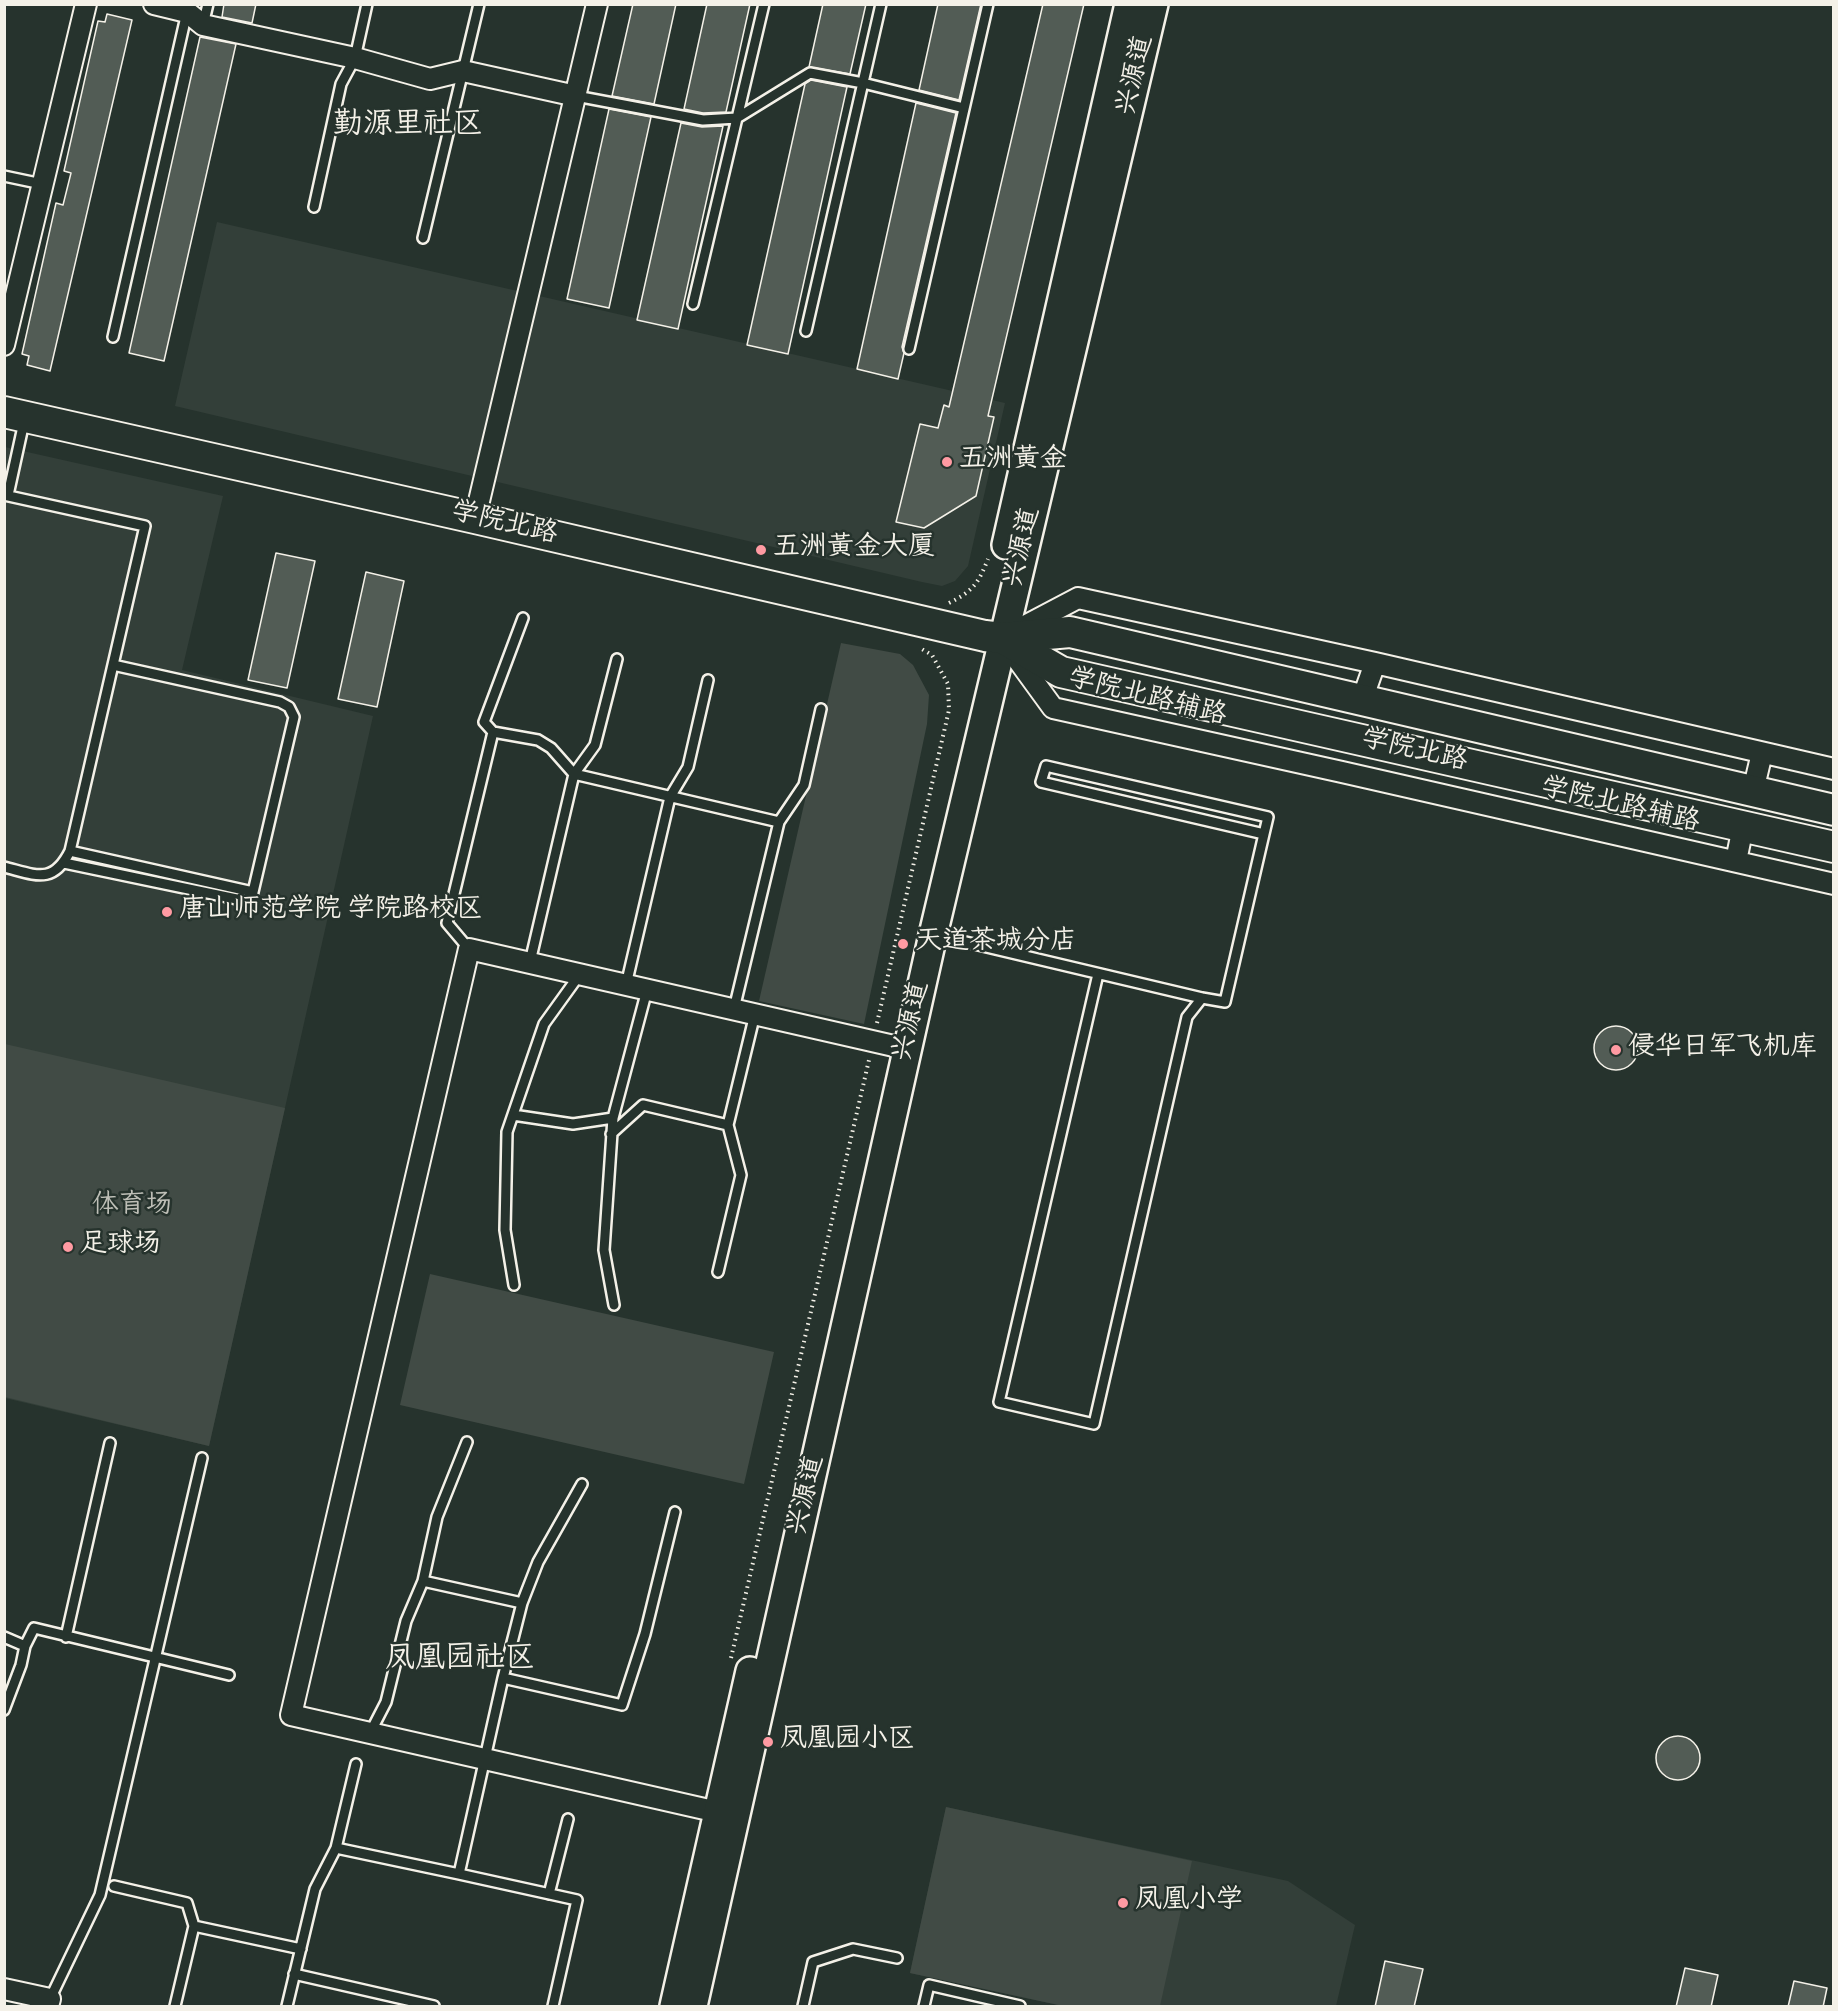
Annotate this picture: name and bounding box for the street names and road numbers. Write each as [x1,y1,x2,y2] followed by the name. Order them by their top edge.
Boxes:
[1112,33,1162,119] street label: 兴源道
[448,497,560,553] street label: 学院北路
[999,505,1049,591] street label: 兴源道
[1064,664,1230,734] street label: 学院北路辅路
[1358,724,1470,780] street label: 学院北路
[1537,773,1703,841] street label: 学院北路辅路
[888,979,938,1065] street label: 兴源道
[783,1453,833,1539] street label: 兴源道

